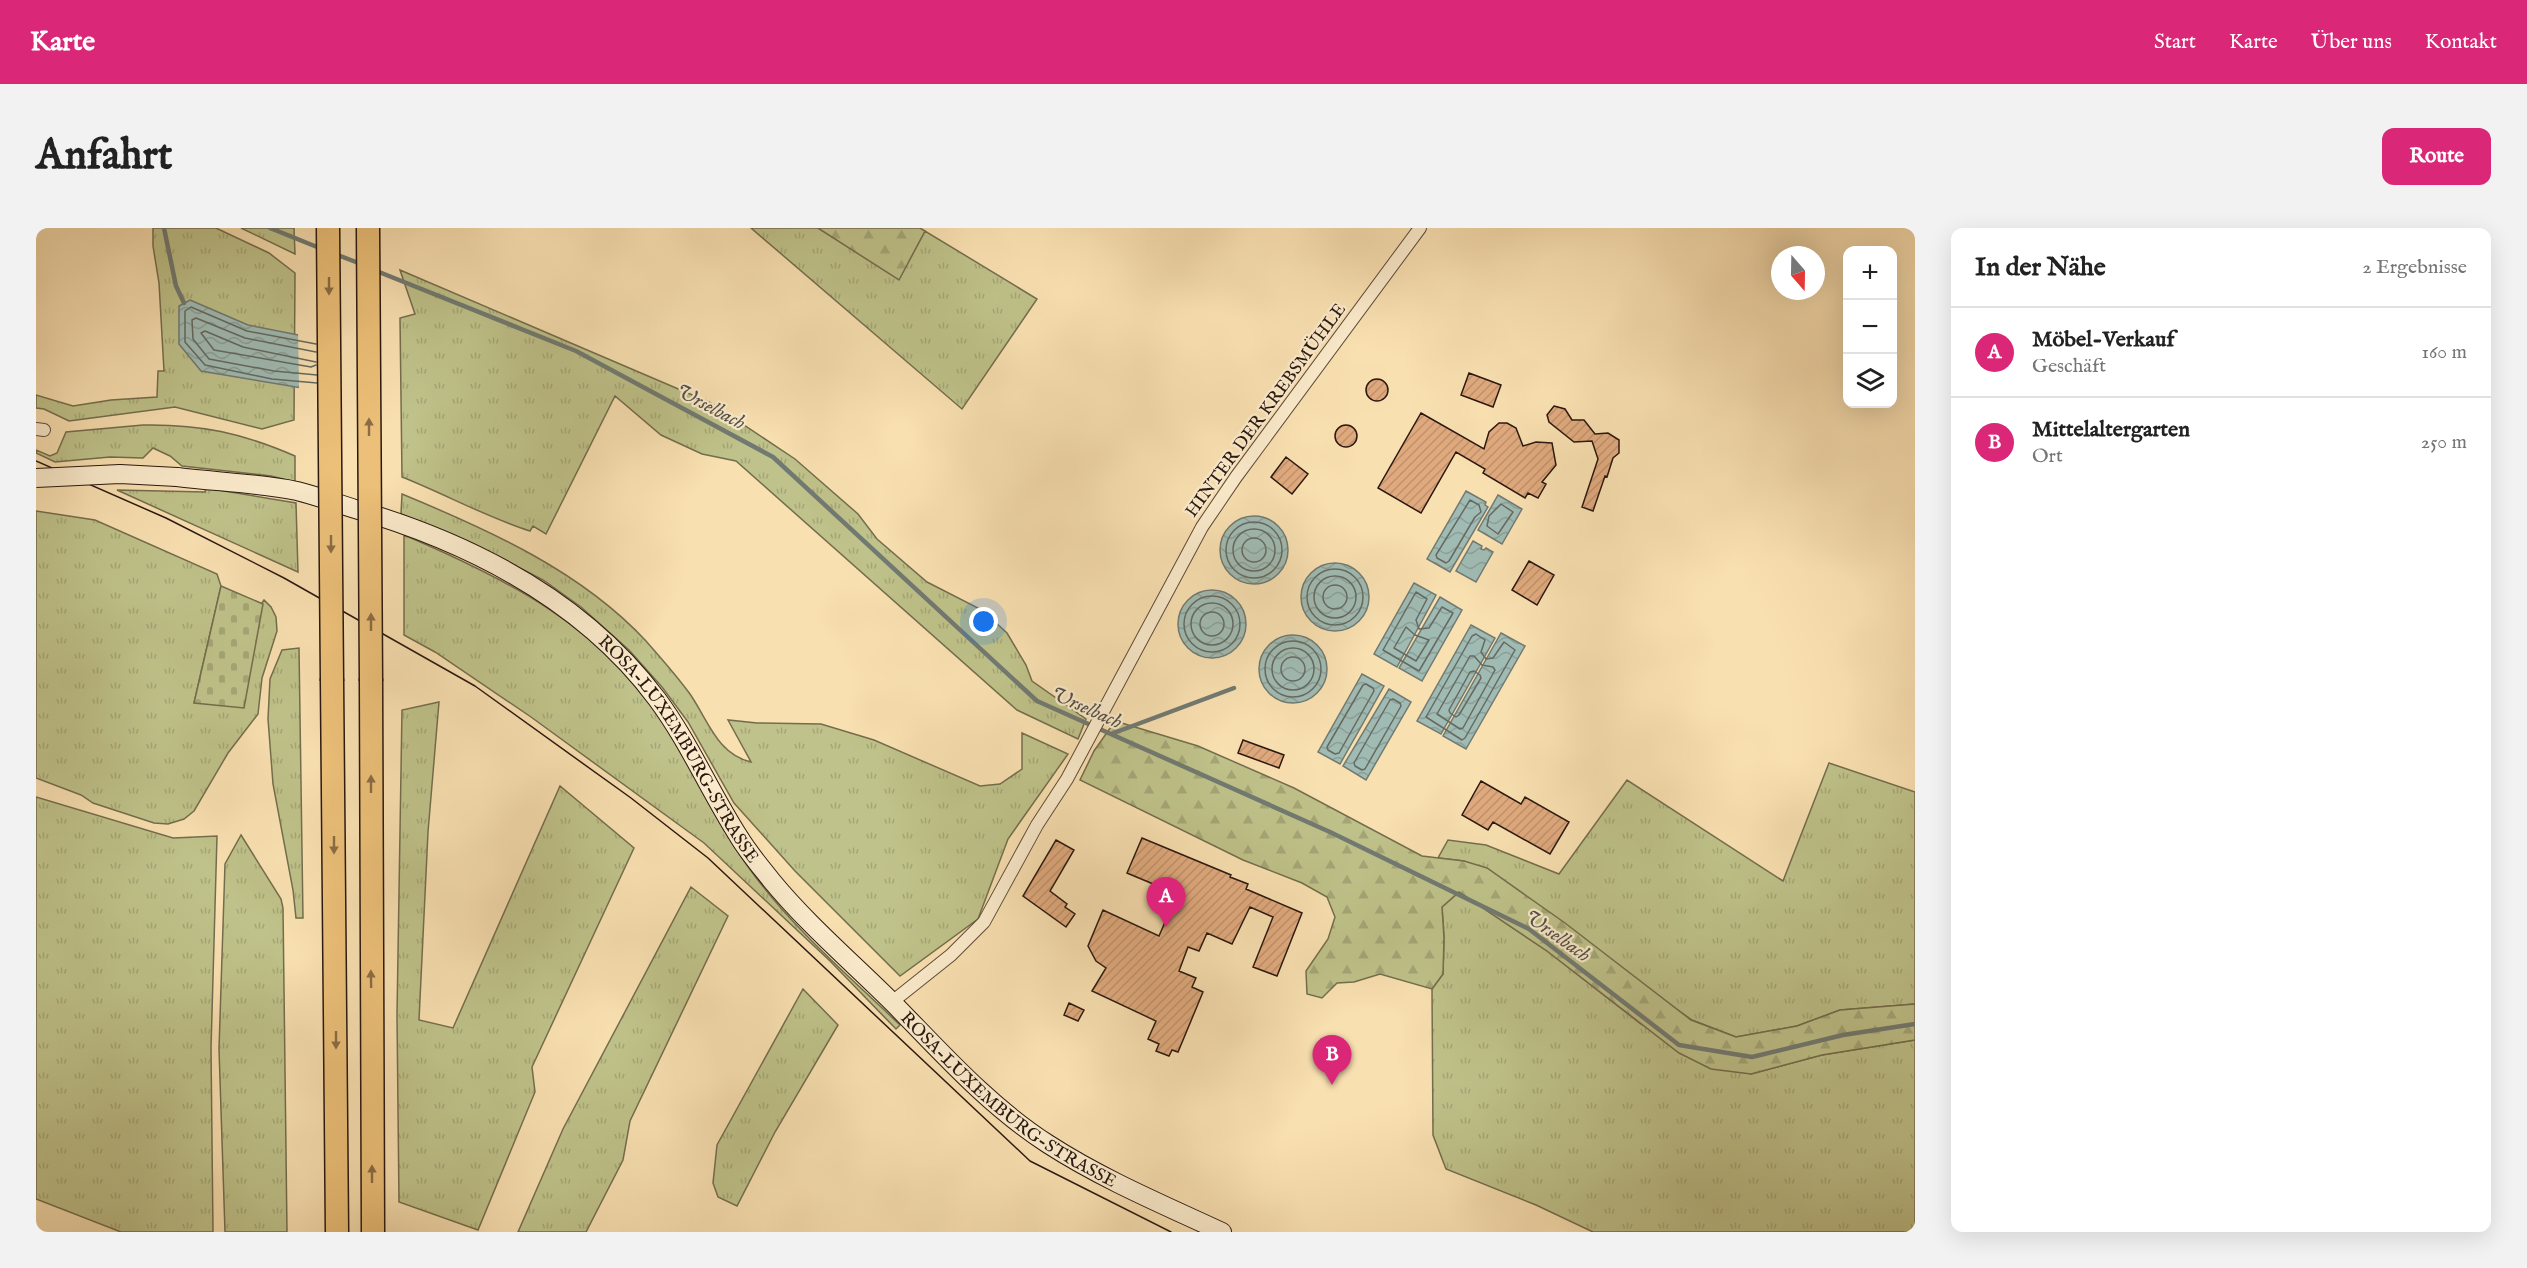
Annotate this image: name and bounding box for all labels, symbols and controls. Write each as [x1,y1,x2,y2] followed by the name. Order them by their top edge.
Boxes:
[30,25,95,60] text: Karte
[2154,29,2196,56] text: Start
[2229,29,2278,56] text: Karte
[2311,29,2392,56] text: Über uns
[2425,29,2497,56] text: Kontakt
[2382,128,2491,185] button: Route
[36,130,172,183] text: Anfahrt
[1771,246,1825,300] north arrow
[1843,246,1897,408] map controls
[1843,246,1897,300] button: +
[1975,251,2106,284] text: In der Nähe
[2362,255,2467,280] text: 2 Ergebnisse
[324,277,334,296] one-way arrow
[1180,299,1352,522] street label: HINTER DER KREBSMÜHLE
[1843,300,1897,354] button: −
[2032,326,2174,354] text: Möbel-Verkauf
[1988,340,2001,365] text: A
[2421,340,2467,365] text: 160 m
[1843,354,1897,408] button: layers
[2032,354,2106,379] text: Geschäft
[671,379,750,436] water label: Urselbach
[2032,416,2190,444] text: Mittelaltergarten
[364,418,374,437] one-way arrow
[1988,430,2001,455] text: B
[2421,430,2467,455] text: 250 m
[2032,444,2063,469] text: Ort
[326,535,336,554] one-way arrow
[969,607,998,636] your location
[366,613,376,632] one-way arrow
[593,631,763,868] street label: ROSA-LUXEMBURG-STRASSE
[1047,682,1126,735] water label: Urselbach
[366,774,376,793] one-way arrow
[329,835,338,854] one-way arrow
[1146,878,1186,927] pin: A
[1519,904,1596,968] water label: Urselbach
[366,969,376,988] one-way arrow
[895,1007,1120,1194] street label: ROSA-LUXEMBURG-STRASSE
[331,1030,341,1049] one-way arrow
[1312,1036,1352,1085] pin: B
[367,1164,377,1183] one-way arrow

